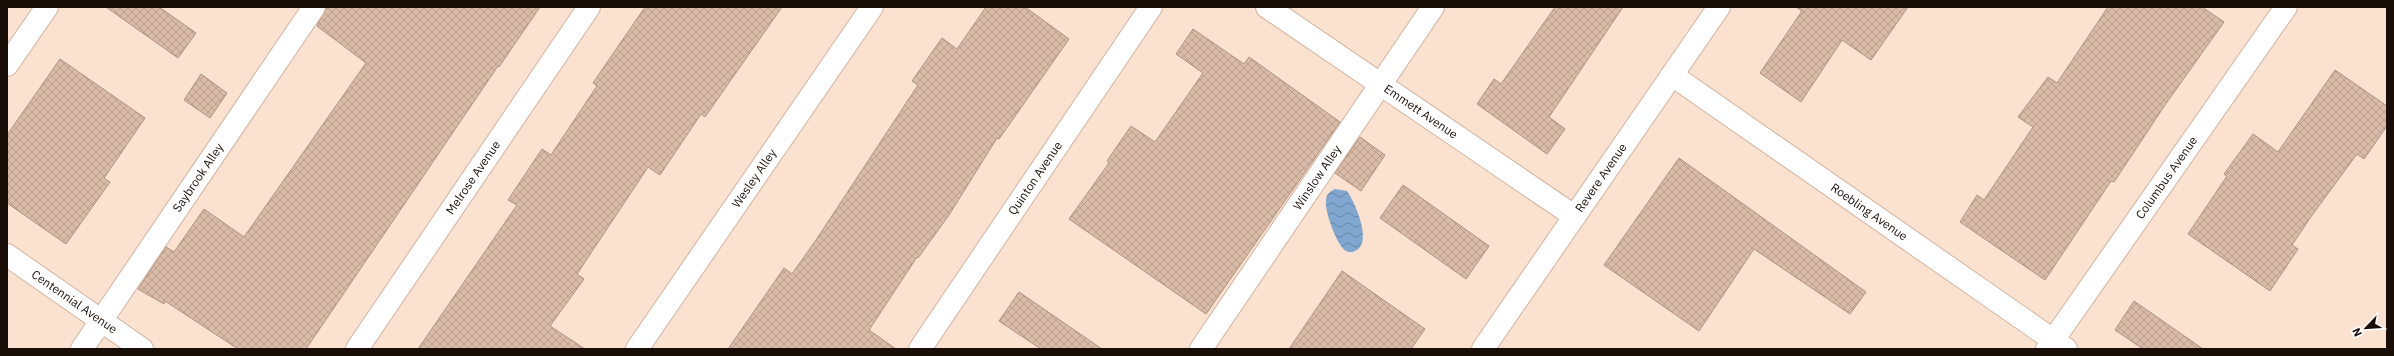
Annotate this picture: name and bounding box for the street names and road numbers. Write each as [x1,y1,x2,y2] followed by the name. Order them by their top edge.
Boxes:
[1381,81,1461,142] street label: Emmett Avenue
[2132,133,2201,222] street label: Columbus Avenue
[442,137,503,217] street label: Melrose Avenue
[1005,138,1065,218] street label: Quinton Avenue
[169,140,226,215] street label: Saybrook Alley
[1572,140,1630,215] street label: Revere Avenue
[1289,142,1344,213] street label: Winslow Alley
[728,146,779,211] street label: Wesley Alley
[1828,180,1911,244] street label: Roebling Avenue
[29,266,121,337] street label: Centennial Avenue

